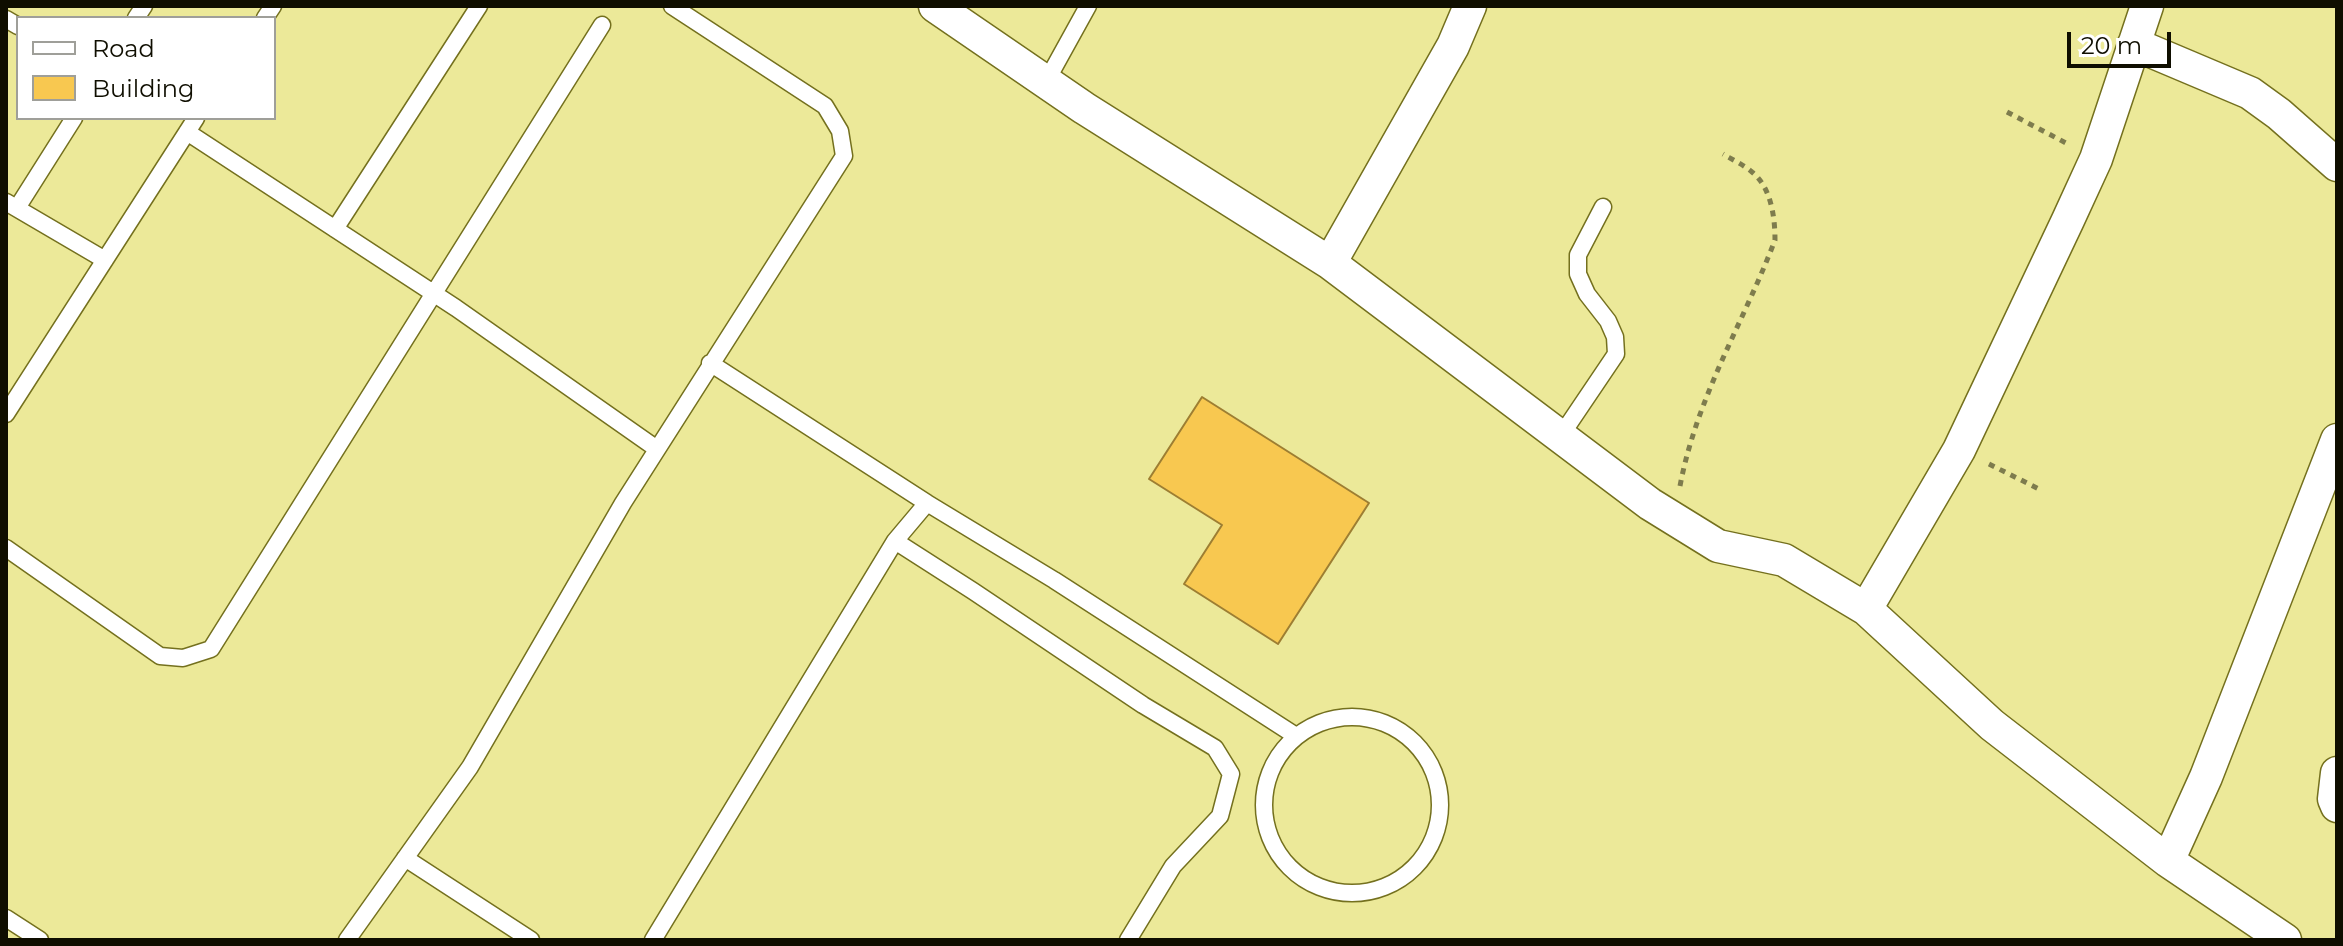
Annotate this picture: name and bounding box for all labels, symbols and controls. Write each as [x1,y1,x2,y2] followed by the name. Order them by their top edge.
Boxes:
[16,16,276,120] legend
[2071,16,2175,66] scale bar
[2081,31,2142,60] text: 20 m
[92,34,155,63] text: Road
[92,74,195,103] text: Building

